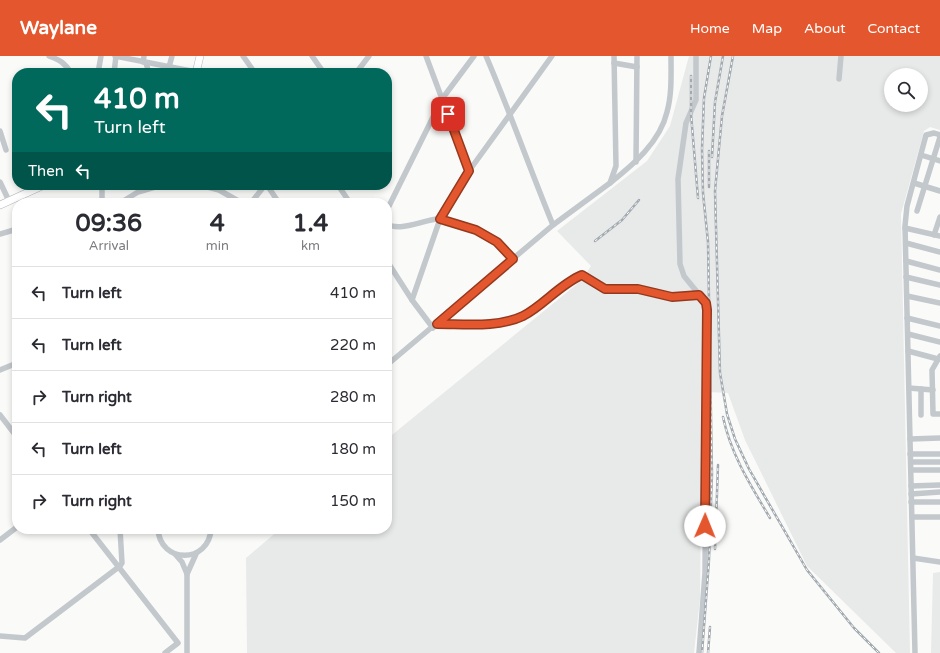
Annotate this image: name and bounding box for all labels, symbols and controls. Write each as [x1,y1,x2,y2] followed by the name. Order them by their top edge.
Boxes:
[20,17,97,39] text: Waylane
[690,20,730,37] text: Home
[752,20,782,37] text: Map
[804,20,846,37] text: About
[868,20,920,37] text: Contact
[884,68,928,112] map controls
[884,68,928,112] button: search
[94,82,180,116] text: 410 m
[28,84,80,136] icon: left
[431,97,465,131] pin
[437,103,459,125] icon: arrive
[94,116,166,138] text: Turn left
[72,160,94,182] icon: left
[28,162,64,180] text: Then
[76,209,142,238] text: 09:36
[210,209,225,238] text: 4
[292,209,328,238] text: 1.4
[89,238,129,254] text: Arrival
[206,238,229,254] text: min
[301,238,320,254] text: km
[28,282,50,304] icon: left
[62,284,122,302] text: Turn left
[330,284,376,302] text: 410 m
[28,334,50,356] icon: left
[62,336,122,354] text: Turn left
[330,336,376,354] text: 220 m
[28,386,50,408] icon: right
[62,388,132,406] text: Turn right
[330,388,376,406] text: 280 m
[28,438,50,460] icon: left
[62,440,122,458] text: Turn left
[330,440,376,458] text: 180 m
[28,490,50,512] icon: right
[62,492,132,510] text: Turn right
[330,492,376,510] text: 150 m
[684,505,726,547] position arrow

